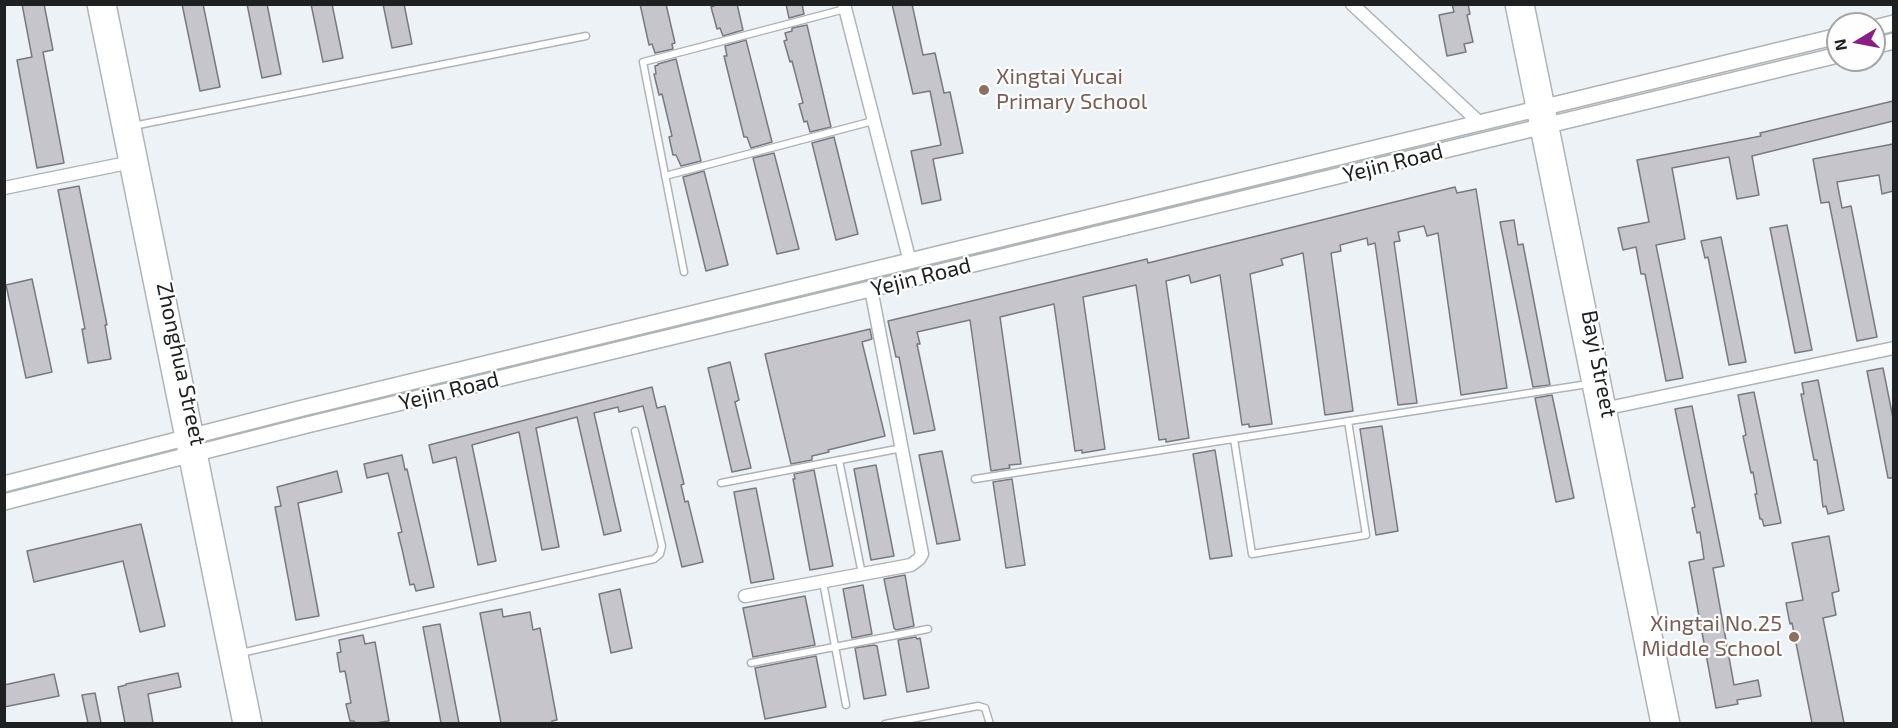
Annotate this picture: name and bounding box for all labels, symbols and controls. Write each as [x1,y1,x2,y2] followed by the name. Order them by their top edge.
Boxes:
[1826,12,1886,72] north arrow
[1829,38,1850,52] text: N
[996,64,1147,116] place label: Xingtai Yucai Primary School
[977,83,991,97] marker: Xingtai Yucai Primary School
[1340,138,1446,188] street label: Yejin Road
[868,252,974,302] street label: Yejin Road
[151,280,211,448] street label: Zhonghua Street
[1576,308,1622,420] street label: Bayi Street
[396,366,502,416] street label: Yejin Road
[1641,611,1782,662] place label: Xingtai No.25 Middle School
[1787,630,1801,644] marker: Xingtai No.25 Middle School

